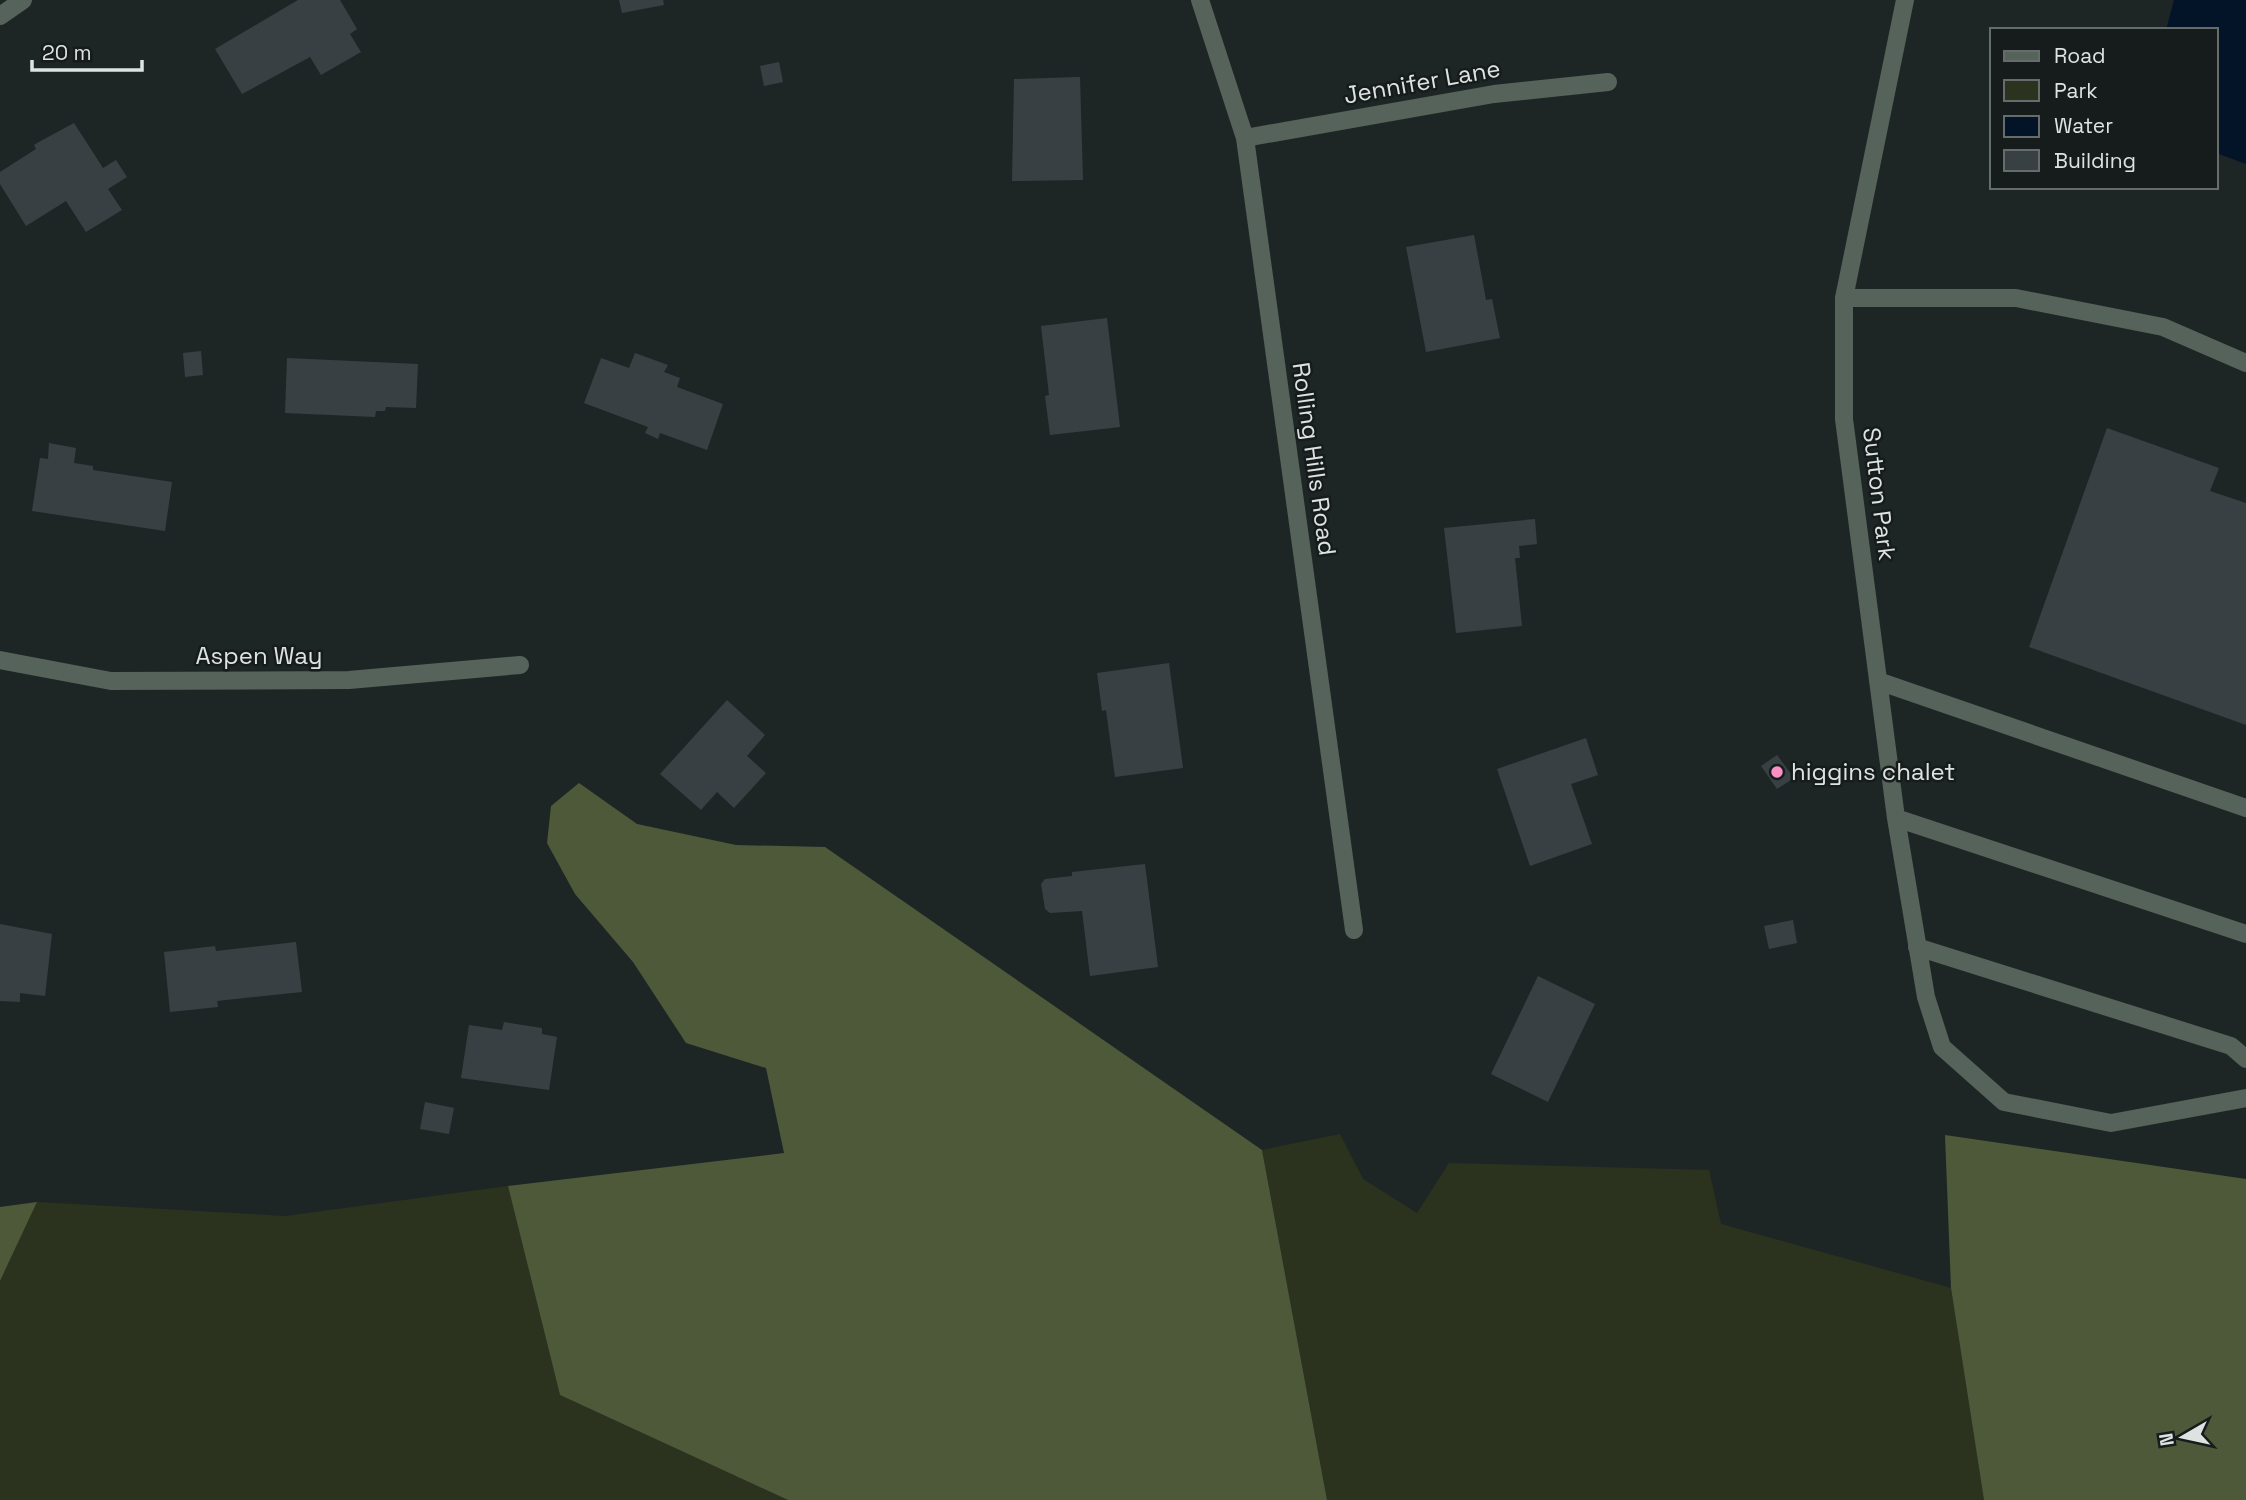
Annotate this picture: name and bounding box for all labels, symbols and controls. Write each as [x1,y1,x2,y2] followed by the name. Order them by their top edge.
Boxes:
[32,28,142,72] scale bar
[1990,28,2218,189] legend
[42,39,92,66] text: 20 m
[2054,42,2106,69] text: Road
[1341,52,1503,111] street label: Jennifer Lane
[2054,77,2098,104] text: Park
[2054,112,2113,139] text: Water
[2054,147,2136,174] text: Building
[1286,360,1343,558] street label: Rolling Hills Road
[1856,426,1903,562] street label: Sutton Park
[195,640,323,671] street label: Aspen Way
[1791,756,1955,787] place label: higgins chalet
[1769,764,1785,780] marker: higgins chalet
[2148,1402,2218,1472] north arrow
[2153,1431,2180,1448] text: N

